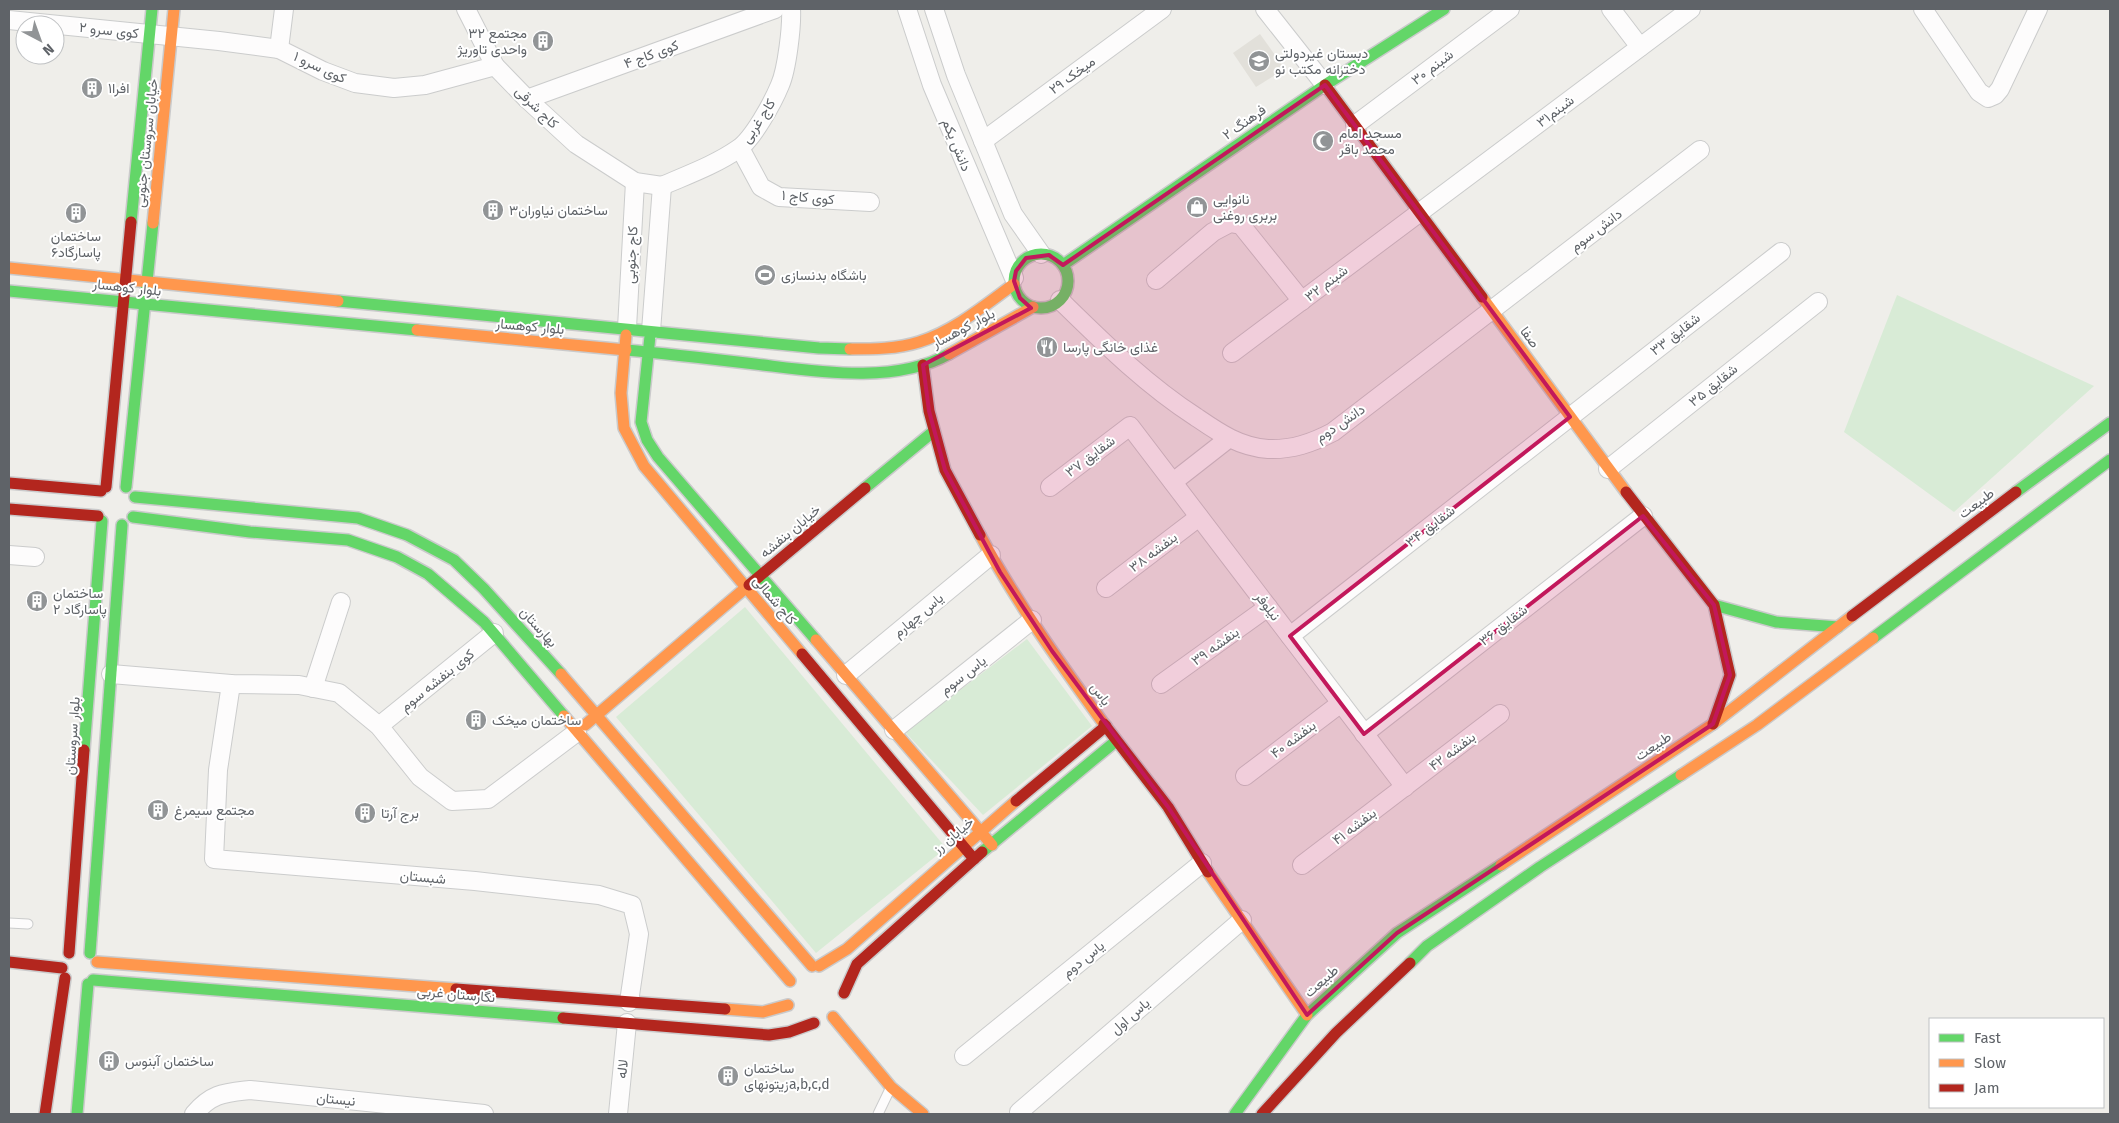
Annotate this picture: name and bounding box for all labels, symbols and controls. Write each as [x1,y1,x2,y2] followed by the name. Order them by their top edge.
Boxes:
[15,15,65,65] north arrow
[78,19,139,42] street label: کوی سرو ۲
[457,25,527,58] place label: مجتمع ۳۲ واحدی تاوریژ
[531,29,555,53] building icon: مجتمع ۳۲ واحدی تاوریژ
[621,37,682,74] street label: کوی کاج ۴
[39,40,57,59] text: N
[1275,45,1368,78] place label: دبستان غیردولتی دخترانه مکتب نو
[1408,46,1457,89] street label: شبنم ۳۰
[291,48,349,87] street label: کوی سرو ۱
[1247,49,1271,73] school or university icon: دبستان غیردولتی دخترانه مکتب نو
[1046,53,1099,98] street label: میخک ۲۹
[80,76,104,100] building icon: افرا۱
[131,78,162,208] street label: خیابان سروستان جنوبی
[108,80,129,97] place label: افرا۱
[510,83,562,134] street label: کاج شرقی
[1533,92,1577,131] street label: شبنم۳۱
[738,96,781,148] street label: کاج غربی
[1219,101,1269,144] street label: فرهنگ ۲
[938,116,975,174] street label: دانش یکم
[1338,125,1402,158] place label: مسجد امام محمد باقر
[1311,129,1335,153] mosque icon: مسجد امام محمد باقر
[781,187,835,210] street label: کوی کاج ۱
[1213,191,1277,224] place label: نانوایی بربری روغنی
[1185,195,1209,219] shop icon: نانوایی بربری روغنی
[481,198,505,222] building icon: ساختمان نیاوران۳
[64,201,88,225] building icon: ساختمان پاسارگاد۶
[509,202,608,219] place label: ساختمان نیاوران۳
[1567,205,1626,255] street label: دانش سوم
[621,226,643,284] street label: کاج جنوبی
[51,228,101,262] place label: ساختمان پاسارگاد۶
[1301,262,1351,305] street label: شبنم ۳۲
[753,263,777,287] sports icon: باشگاه بدنسازی
[781,267,867,284] place label: باشگاه بدنسازی
[91,275,162,300] street label: بلوار کوهسار
[928,305,998,353] street label: بلوار کوهسار
[1647,310,1704,359] street label: شقایق ۳۳
[494,315,565,338] street label: بلوار کوهسار
[1516,323,1543,352] street label: صفا
[1035,335,1059,359] restaurant icon: غذای خانگی پارسا
[1063,339,1158,357] place label: غذای خانگی پارسا
[1685,361,1741,410] street label: شقایق ۳۵
[1312,400,1369,446] street label: دانش دوم
[1062,432,1119,481] street label: شقایق ۳۷
[1955,485,1997,522] street label: طبیعت
[757,501,824,562] street label: خیابان بنفشه
[1402,502,1458,551] street label: شقایق ۳۴
[1126,529,1181,576] street label: بنفشه ۳۸
[748,572,800,630] street label: کاج شمالی
[53,585,107,619] place label: ساختمان پاسارگاد ۲
[1251,588,1284,624] street label: نیلوفر
[25,589,49,613] building icon: ساختمان پاسارگاد ۲
[890,589,948,642] street label: یاس چهارم
[1476,601,1531,650] street label: شقایق ۳۶
[516,604,561,651] street label: بهارستان
[1188,623,1242,669] street label: بنفشه ۳۹
[397,645,478,715] street label: کوی بنفشه سوم
[937,652,990,699] street label: یاس سوم
[1086,679,1115,709] street label: یاس
[61,696,84,776] street label: بلوار سروستان
[464,708,488,732] building icon: ساختمان میخک
[492,712,581,729] place label: ساختمان میخک
[1267,717,1319,762] street label: بنفشه ۴۰
[1426,728,1479,774] street label: بنفشه ۴۲
[1632,728,1675,765] street label: طبیعت
[146,798,170,822] building icon: مجتمع سیمرغ
[353,801,377,825] building icon: برج آرتا
[174,802,254,821] place label: مجتمع سیمرغ
[1329,804,1380,848] street label: بنفشه ۴۱
[381,805,419,824] place label: برج آرتا
[929,813,977,858] street label: خیابان رز
[399,867,447,888] street label: شبستان
[1059,937,1108,982] street label: یاس دوم
[1301,962,1342,1001] street label: طبیعت
[416,983,496,1006] street label: نگارستان غربی
[1107,995,1154,1039] street label: یاس اول
[1929,1018,2104,1108] legend
[1974,1029,2001,1047] text: Fast
[97,1049,121,1073] building icon: ساختمان آبنوس
[125,1053,214,1070] place label: ساختمان آبنوس
[1974,1054,2006,1072] text: Slow
[613,1059,632,1080] street label: لاله
[744,1060,830,1093] place label: ساختمان زیتونهایa,b,c,d
[716,1064,740,1088] building icon: ساختمان زیتونهایa,b,c,d
[1974,1079,2000,1097] text: Jam
[315,1089,356,1110] street label: نیستان

